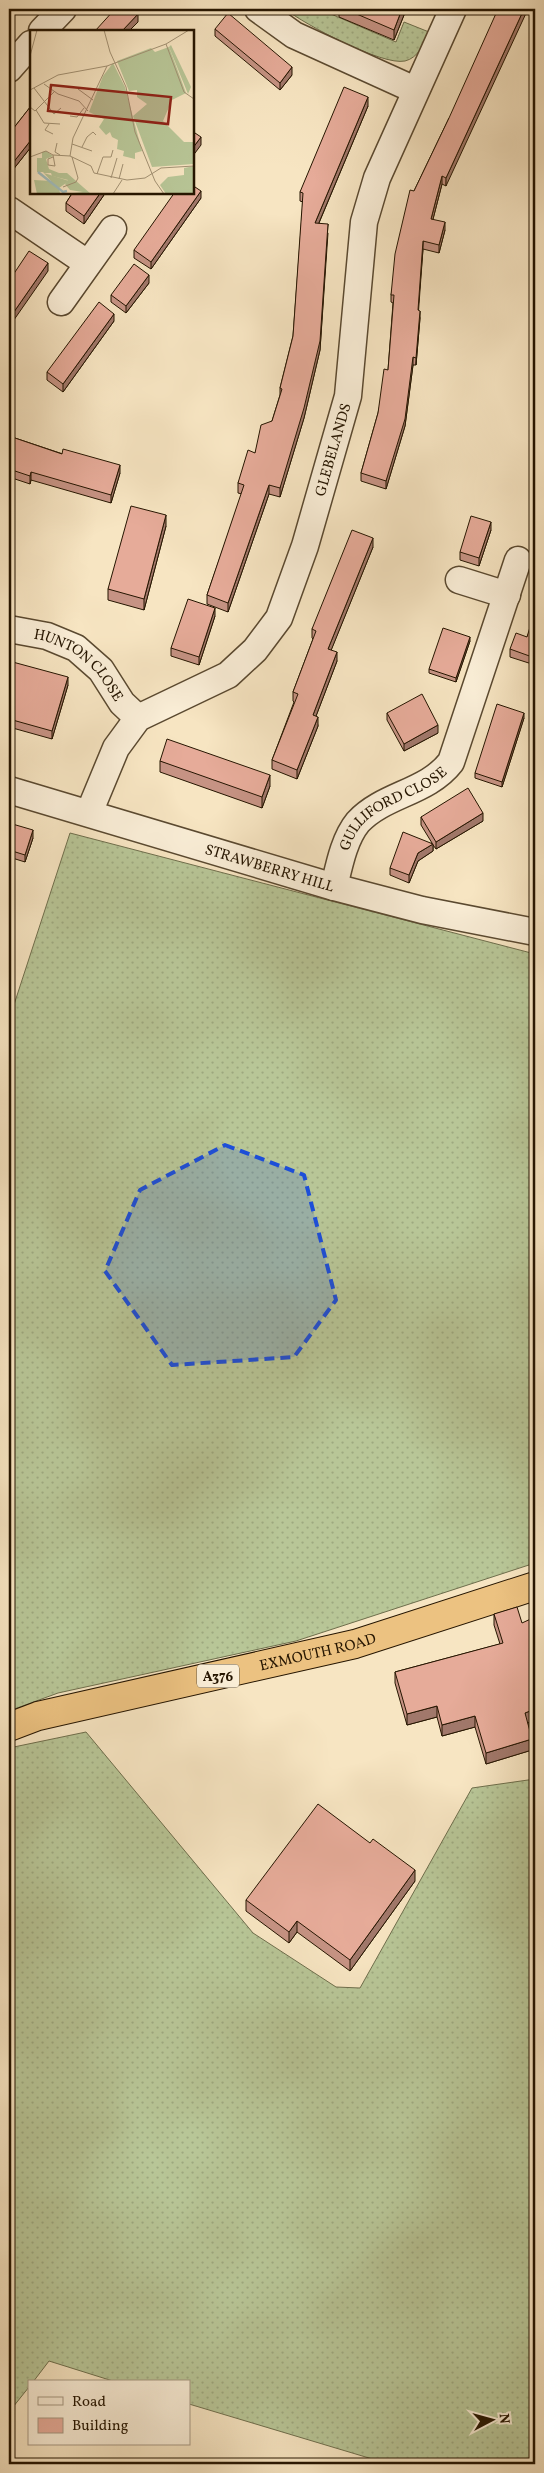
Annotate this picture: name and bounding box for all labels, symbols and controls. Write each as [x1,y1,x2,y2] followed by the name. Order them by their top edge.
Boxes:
[30,30,194,194] inset map
[311,401,357,499] street label: GLEBELANDS
[32,625,127,706] street label: HUNTON CLOSE
[335,763,452,854] street label: GULLIFORD CLOSE
[202,840,337,899] street label: STRAWBERRY HILL
[258,1629,379,1677] street label: EXMOUTH ROAD
[197,1664,239,1688] road number: A376
[28,2380,190,2446] legend
[72,2392,106,2413] text: Road
[466,2396,516,2446] north arrow
[493,2413,513,2425] text: N
[72,2416,129,2437] text: Building

